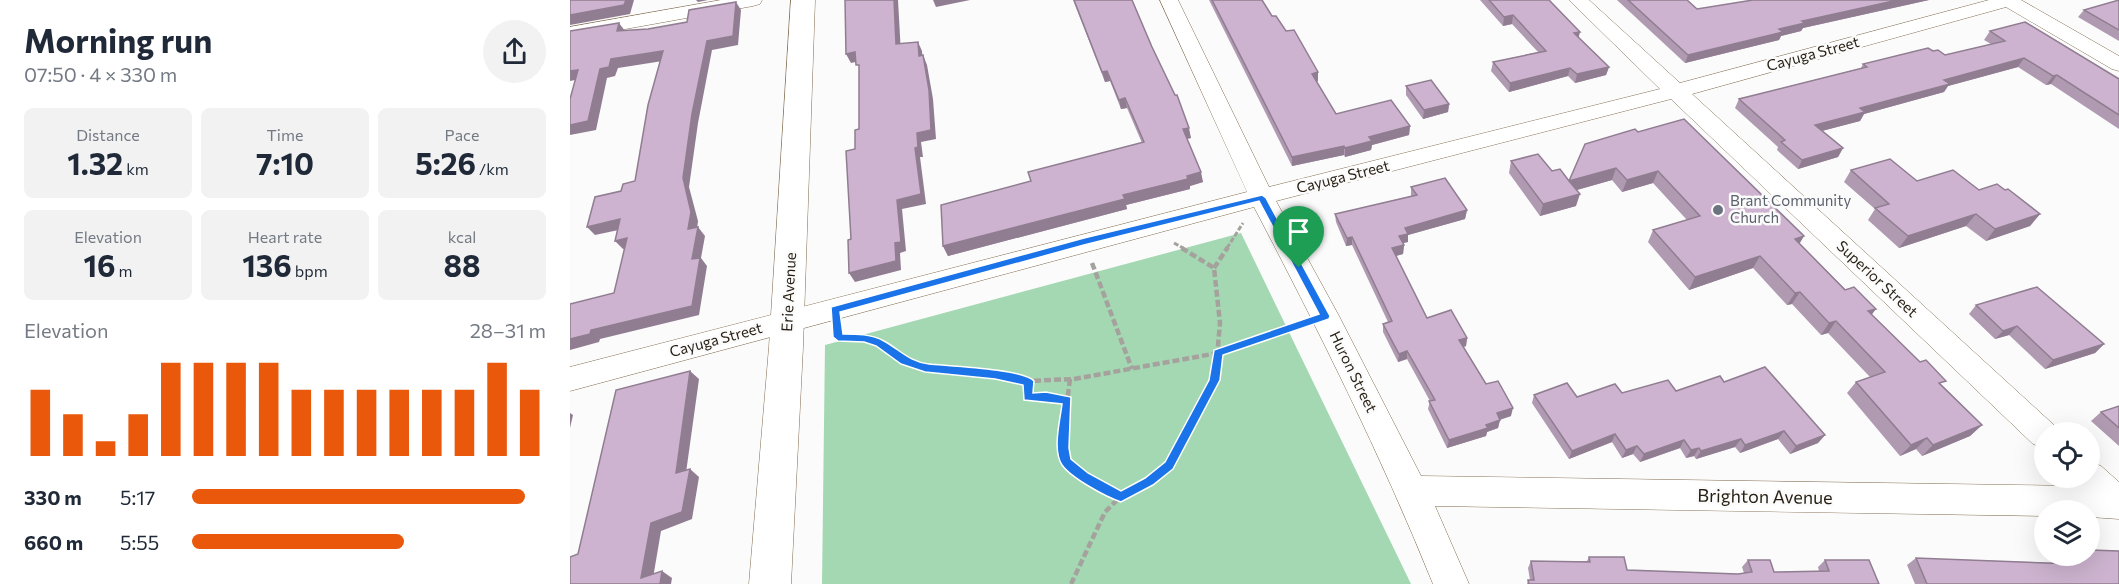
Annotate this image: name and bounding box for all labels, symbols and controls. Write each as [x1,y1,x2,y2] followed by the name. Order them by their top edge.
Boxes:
[24,19,212,60] text: Morning run
[483,20,546,83] button: share
[1764,32,1861,74] street label: Cayuga Street
[24,62,177,86] text: 07:50 · 4 × 330 m
[76,125,140,144] text: Distance
[267,125,303,144] text: Time
[445,125,479,144] text: Pace
[67,144,123,181] text: 1.32
[256,144,314,181] text: 7:10
[415,144,476,181] text: 5:26
[1294,156,1391,196] street label: Cayuga Street
[123,159,149,178] text: km
[476,159,509,178] text: /km
[1730,191,1851,226] place label: Brant Community Church
[1711,203,1725,217] marker: Brant Community Church
[1273,206,1324,268] pin
[1282,215,1315,248] icon: arrive
[74,227,142,246] text: Elevation
[248,227,322,246] text: Heart rate
[448,227,476,246] text: kcal
[1834,236,1922,320] street label: Superior Street
[83,246,116,283] text: 16
[242,246,292,283] text: 136
[443,246,481,283] text: 88
[777,252,799,332] street label: Erie Avenue
[116,261,133,280] text: m
[292,261,328,280] text: bpm
[24,318,109,342] text: Elevation
[470,318,546,342] text: 28–31 m
[667,318,764,360] street label: Cayuga Street
[1326,328,1381,415] street label: Huron Street
[2034,422,2100,566] map controls
[2034,422,2100,488] button: locate
[1697,484,1833,508] street label: Brighton Avenue
[24,485,82,509] text: 330 m
[120,485,155,509] text: 5:17
[2034,500,2100,566] button: layers
[24,530,83,554] text: 660 m
[120,530,159,554] text: 5:55

